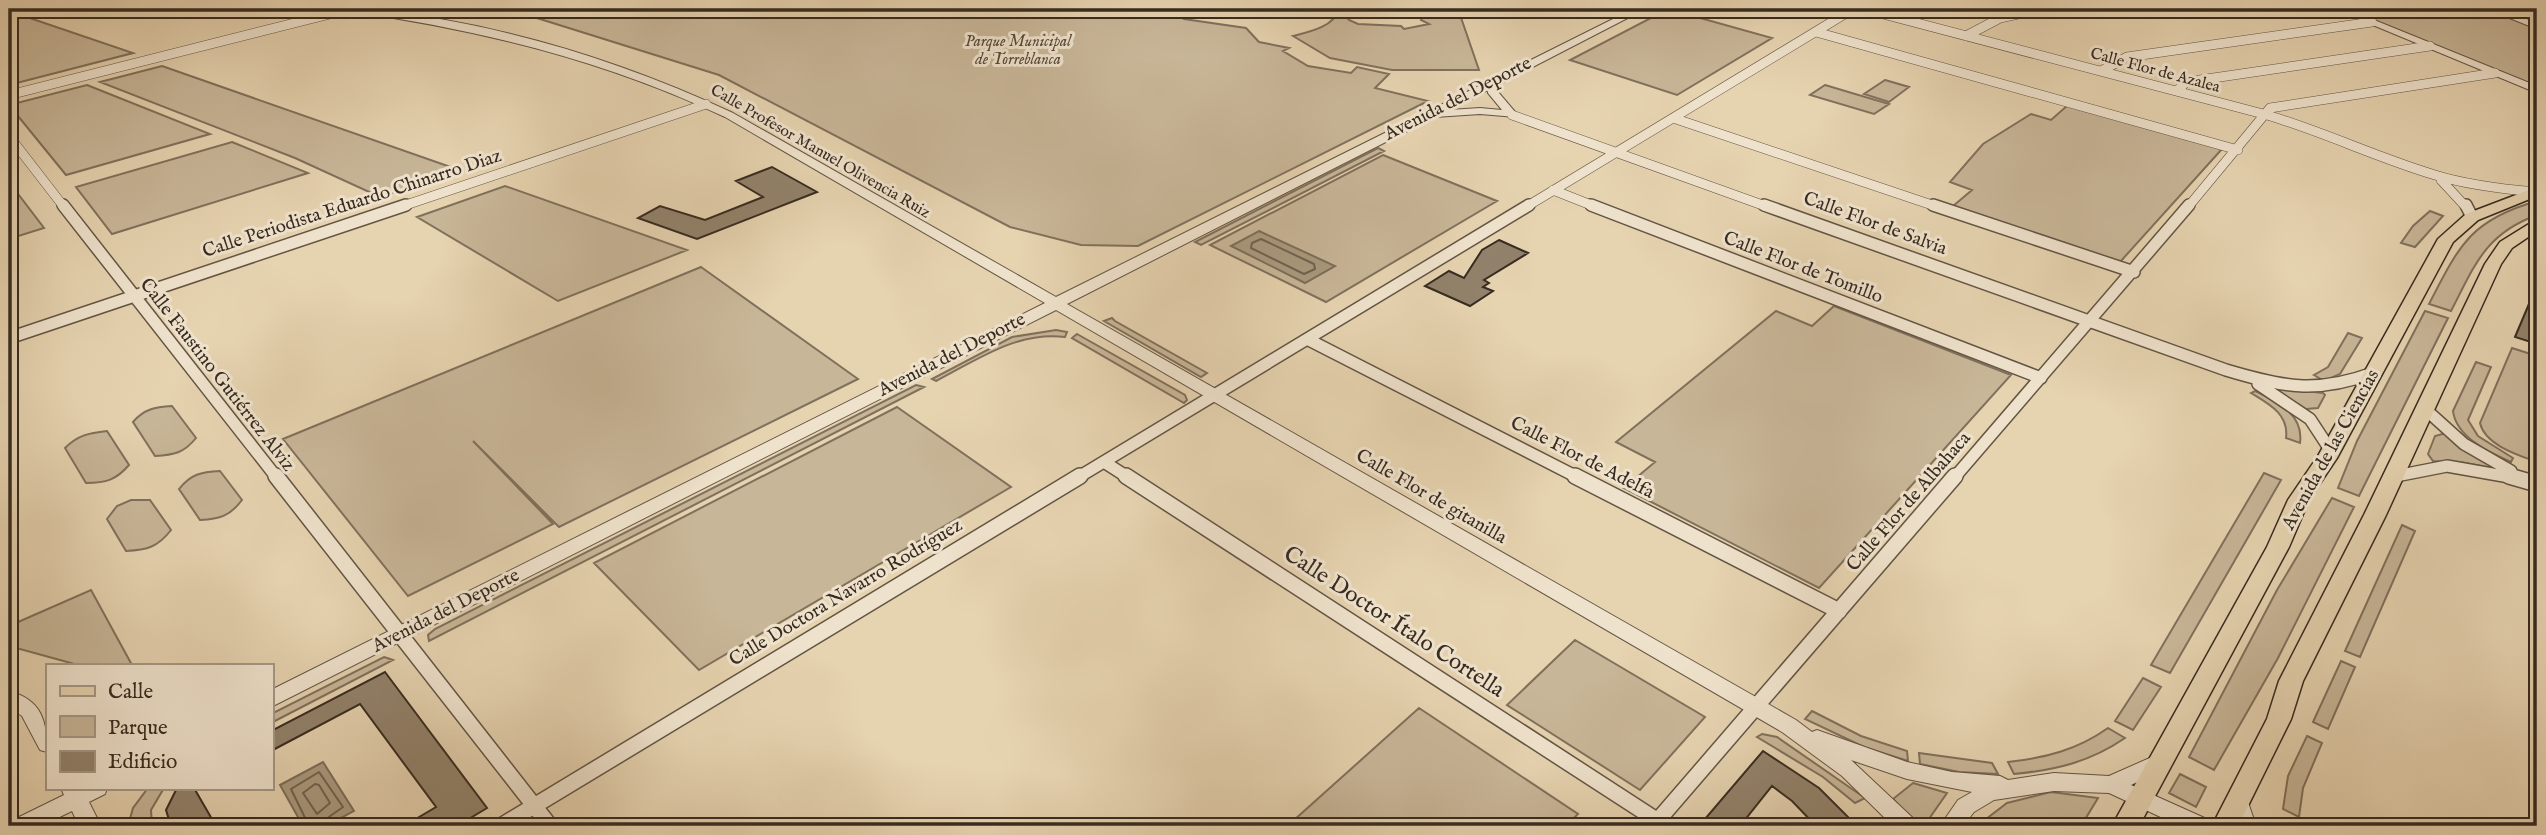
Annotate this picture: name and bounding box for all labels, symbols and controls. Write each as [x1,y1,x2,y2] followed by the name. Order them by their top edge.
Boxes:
[965,32,1072,70] park label: Parque Municipal de Torreblanca
[2088,44,2222,98] street label: Calle Flor de Azalea
[1379,51,1536,147] street label: Avenida del Deporte
[707,81,933,223] street label: Calle Profesor Manuel Olivencia Ruiz
[199,144,505,264] street label: Calle Periodista Eduardo Chinarro Diaz
[1800,187,1951,261] street label: Calle Flor de Salvia
[1720,226,1886,310] street label: Calle Flor de Tomillo
[134,274,300,477] street label: Calle Faustino Gutiérrez Alviz
[873,307,1030,403] street label: Avenida del Deporte
[2276,366,2385,535] street label: Avenida de las Ciencias
[1506,411,1659,505] street label: Calle Flor de Adelfa
[1842,427,1977,577] street label: Calle Flor de Albahaca
[1351,444,1511,550] street label: Calle Flor de gitanilla
[725,514,967,672] street label: Calle Doctora Navarro Rodríguez
[1278,540,1510,704] street label: Calle Doctor Ítalo Cortella
[367,563,524,659] street label: Avenida del Deporte
[46,664,273,790] legend
[108,679,153,706] text: Calle
[108,715,168,742] text: Parque
[108,749,177,776] text: Edificio

